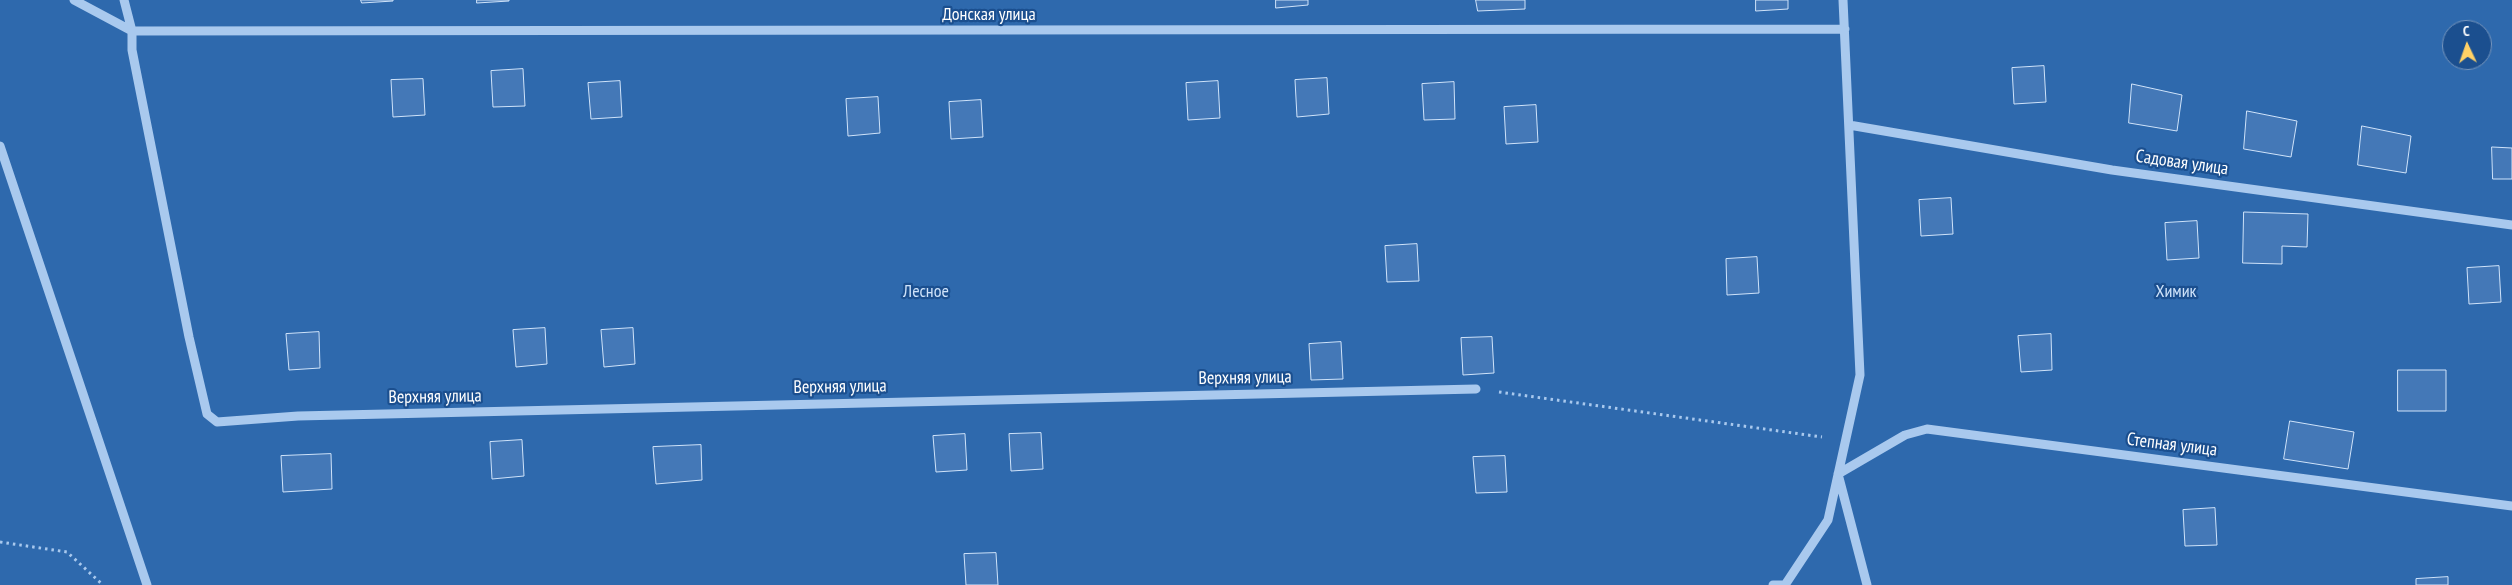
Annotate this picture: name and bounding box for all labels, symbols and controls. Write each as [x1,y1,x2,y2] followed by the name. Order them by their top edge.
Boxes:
[942,4,1036,26] street label: Донская улица
[2442,20,2492,70] north arrow
[2463,22,2470,40] text: С
[2134,146,2230,180] street label: Садовая улица
[903,281,949,303] park label: Лесное
[2155,281,2197,303] park label: Химик
[1198,366,1292,390] street label: Верхняя улица
[793,375,887,399] street label: Верхняя улица
[388,385,482,409] street label: Верхняя улица
[2126,429,2218,461] street label: Степная улица

